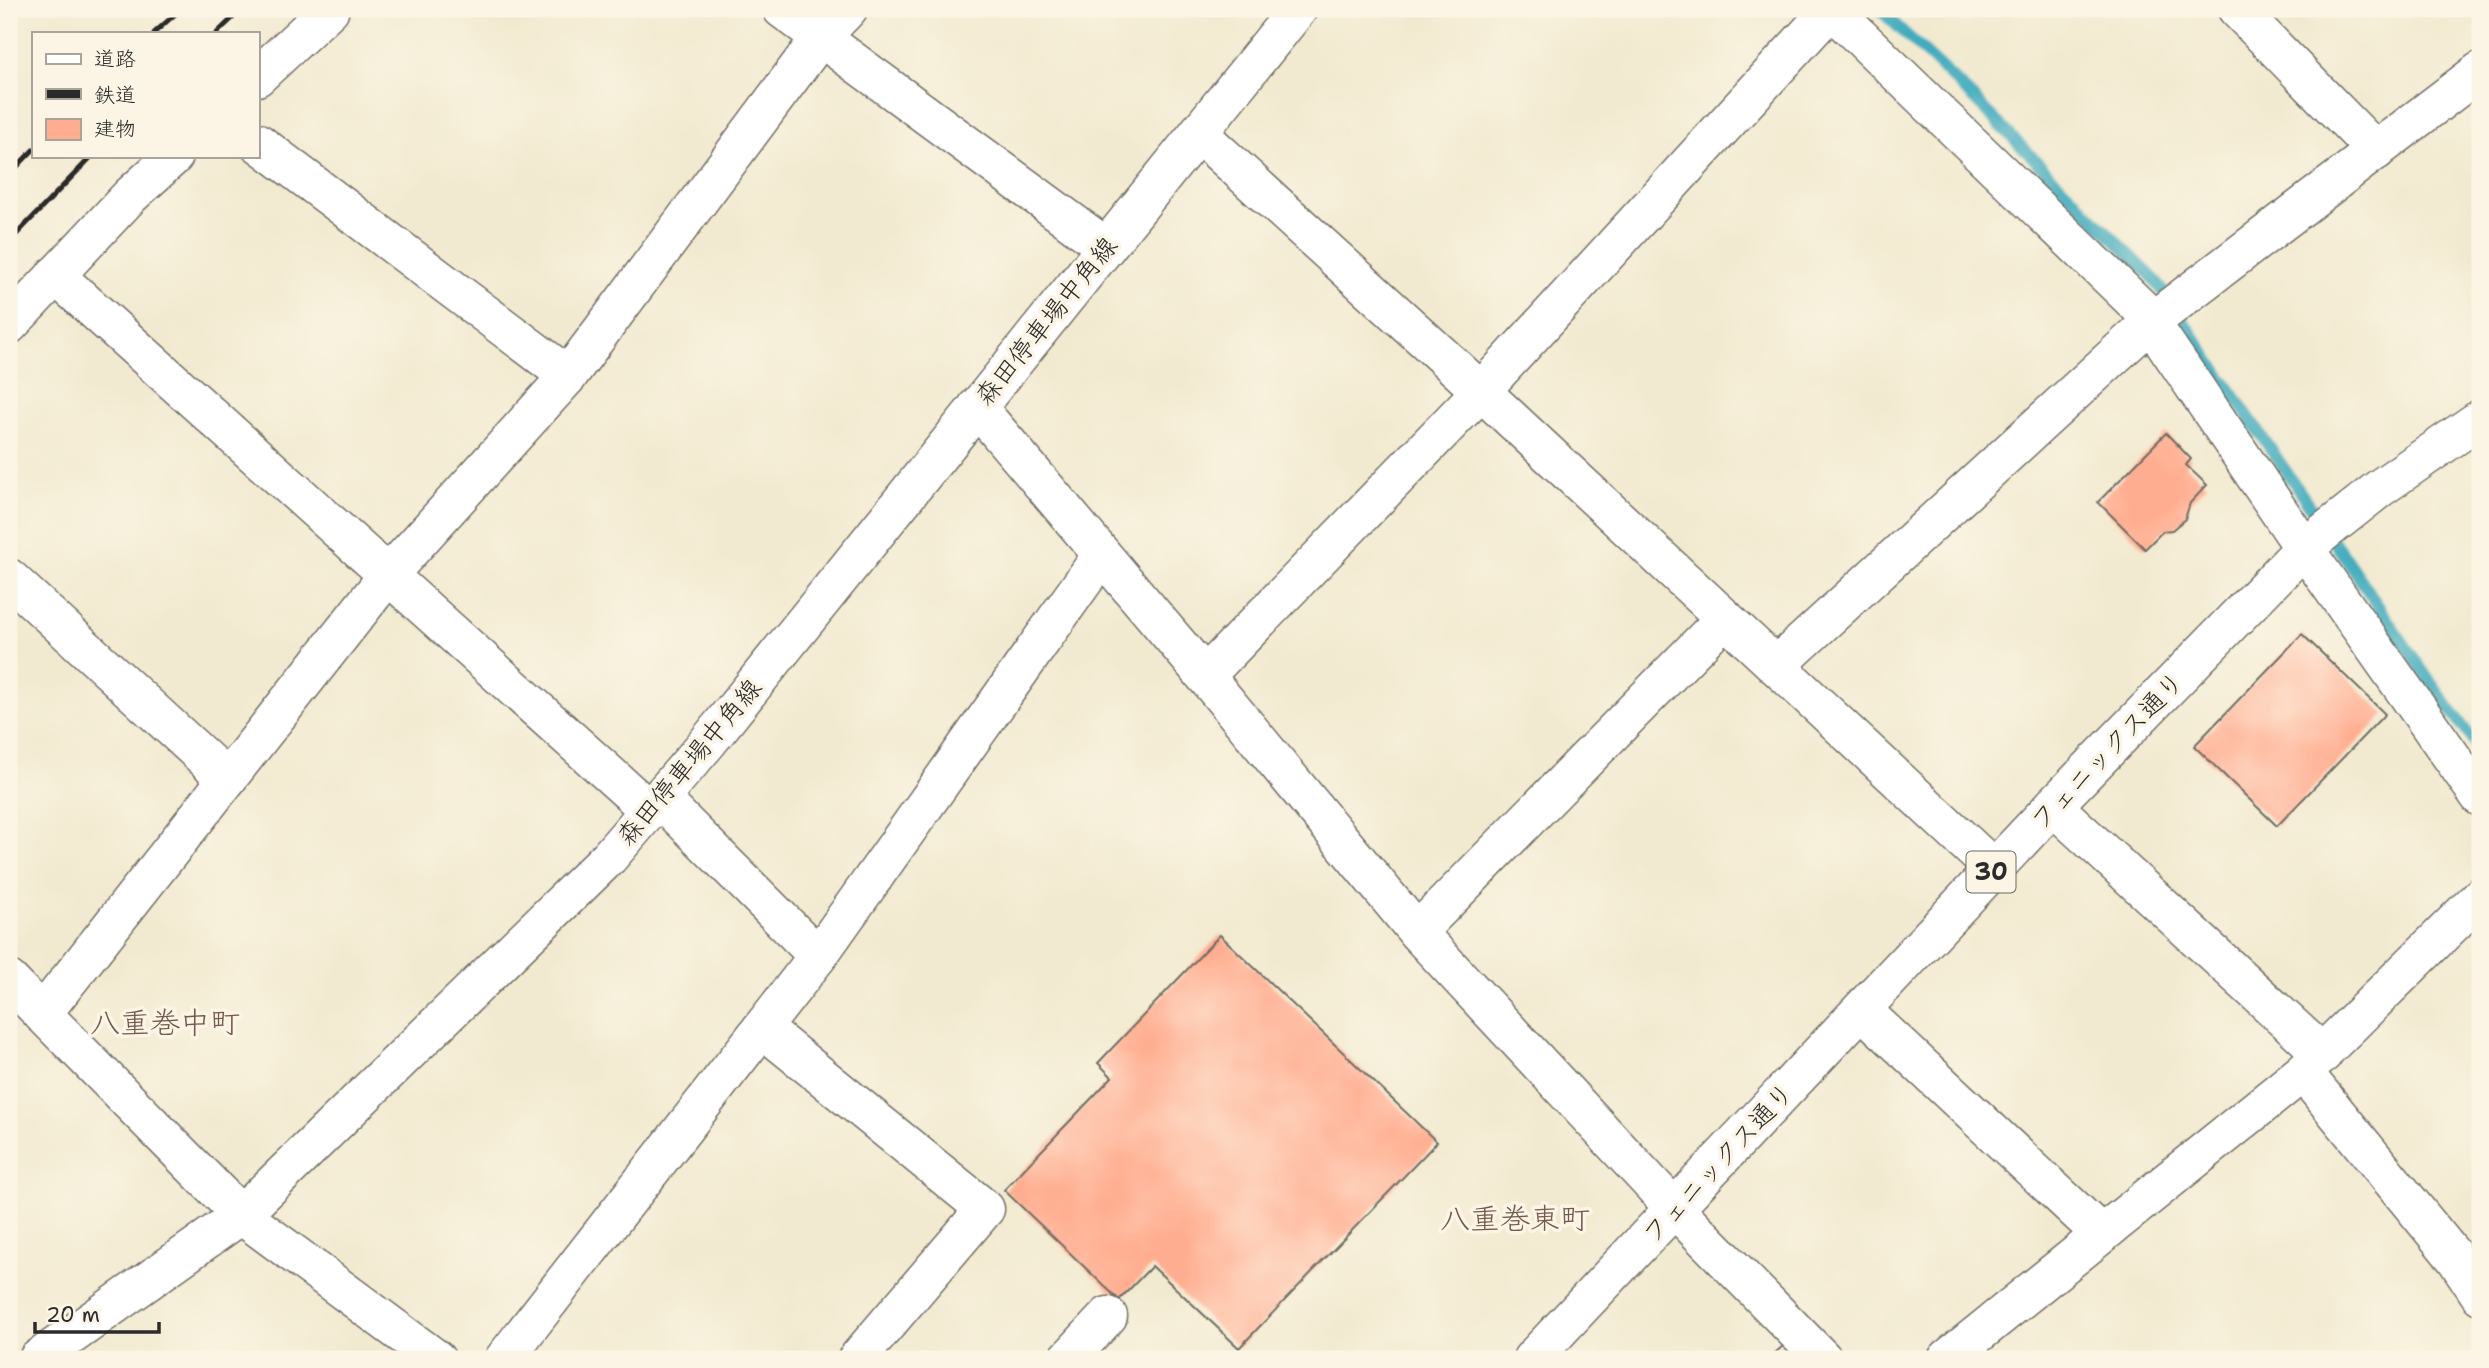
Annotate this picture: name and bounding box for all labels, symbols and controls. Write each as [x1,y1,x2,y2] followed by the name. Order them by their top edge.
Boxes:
[32,32,259,158] legend
[94,45,136,73] text: 道路
[94,81,136,109] text: 鉄道
[94,115,136,143] text: 建物
[967,229,1125,413] street label: 森田停車場中角線
[2022,664,2191,837] street label: フェニックス通り
[608,671,769,853] street label: 森田停車場中角線
[1966,852,2016,892] road number: 30
[90,1002,240,1043] district label: 八重巻中町
[1634,1075,1801,1250] street label: フェニックス通り
[1440,1198,1590,1239] district label: 八重巻東町
[35,1291,159,1335] scale bar
[46,1301,100,1329] text: 20 m

